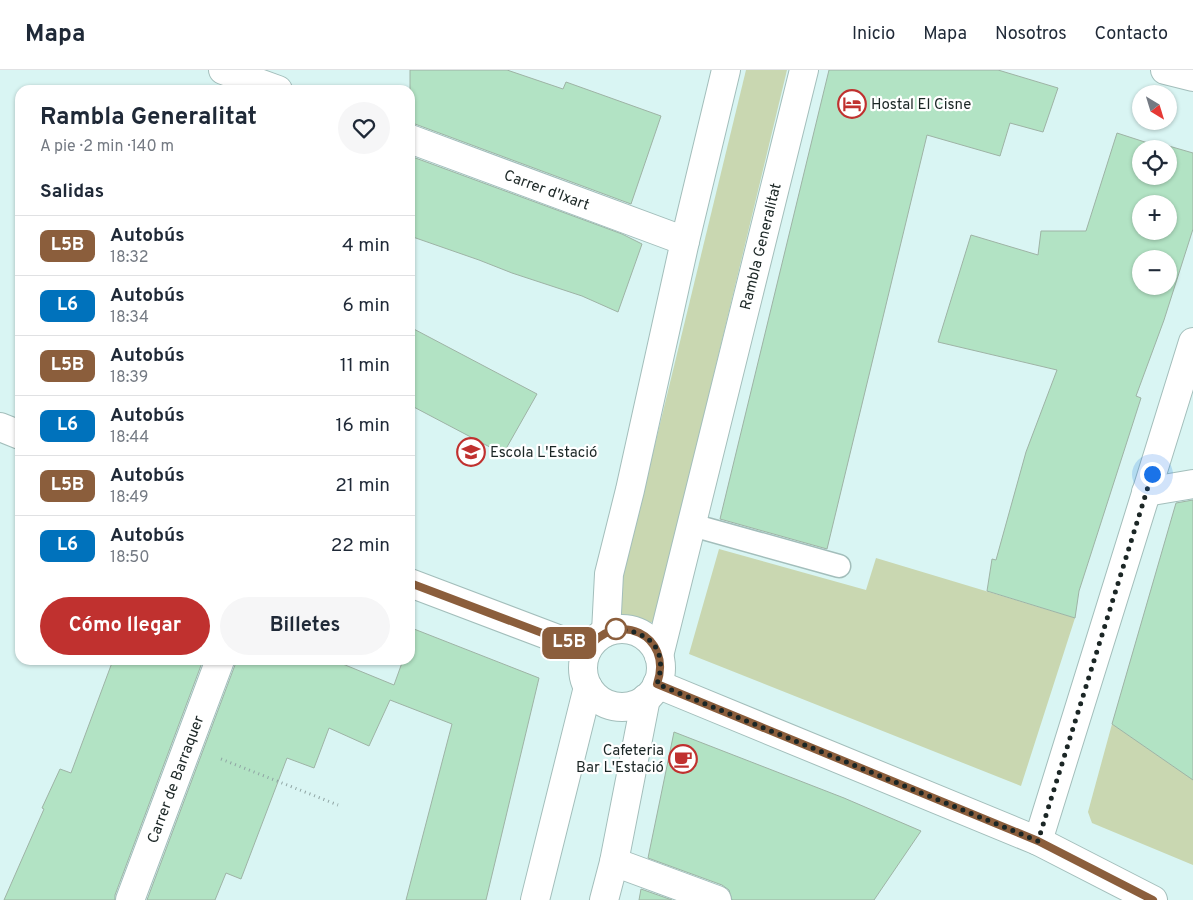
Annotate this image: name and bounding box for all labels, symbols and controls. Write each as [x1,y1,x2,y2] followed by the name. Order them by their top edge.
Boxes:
[25,20,85,50] text: Mapa
[852,23,895,46] text: Inicio
[923,23,967,46] text: Mapa
[995,23,1067,46] text: Nosotros
[1095,23,1168,46] text: Contacto
[1132,85,1178,130] north arrow
[1132,85,1177,295] map controls
[837,89,867,119] hotel icon: Hostal El Cisne
[871,96,971,115] place label: Hostal El Cisne
[338,102,390,154] button: heart
[40,103,257,133] text: Rambla Generalitat
[40,137,174,157] text: A pie · 2 min · 140 m
[1132,140,1177,185] button: locate
[501,167,592,216] street label: Carrer d'Ixart
[40,180,104,204] text: Salidas
[737,181,787,312] street label: Rambla Generalitat
[1132,195,1177,240] button: +
[110,224,185,248] text: Autobús
[51,234,84,257] text: L5B
[342,234,390,258] text: 4 min
[110,248,148,268] text: 18:32
[1132,250,1177,295] button: −
[110,284,185,308] text: Autobús
[57,294,78,317] text: L6
[343,294,390,318] text: 6 min
[110,308,149,328] text: 18:34
[110,344,185,368] text: Autobús
[51,354,84,377] text: L5B
[340,354,390,378] text: 11 min
[110,368,148,388] text: 18:39
[110,404,185,428] text: Autobús
[57,414,78,437] text: L6
[335,414,390,438] text: 16 min
[110,428,149,448] text: 18:44
[456,437,486,467] school or university icon: Escola L'Estació
[490,444,597,463] place label: Escola L'Estació
[1140,462,1165,487] your location
[110,464,185,488] text: Autobús
[51,474,84,497] text: L5B
[335,474,390,498] text: 21 min
[110,488,149,508] text: 18:49
[110,524,185,548] text: Autobús
[57,534,78,557] text: L6
[331,534,390,558] text: 22 min
[110,548,150,568] text: 18:50
[40,597,210,655] button: Cómo llegar
[220,597,390,655] button: Billetes
[605,618,627,640] unlabelled marker
[540,627,598,659] line badge: L5B
[552,631,586,654] text: L5B
[144,713,209,846] street label: Carrer de Barraquer
[576,742,664,778] place label: Cafeteria Bar L'Estació
[668,744,698,774] cafe icon: Cafeteria Bar L'Estació

